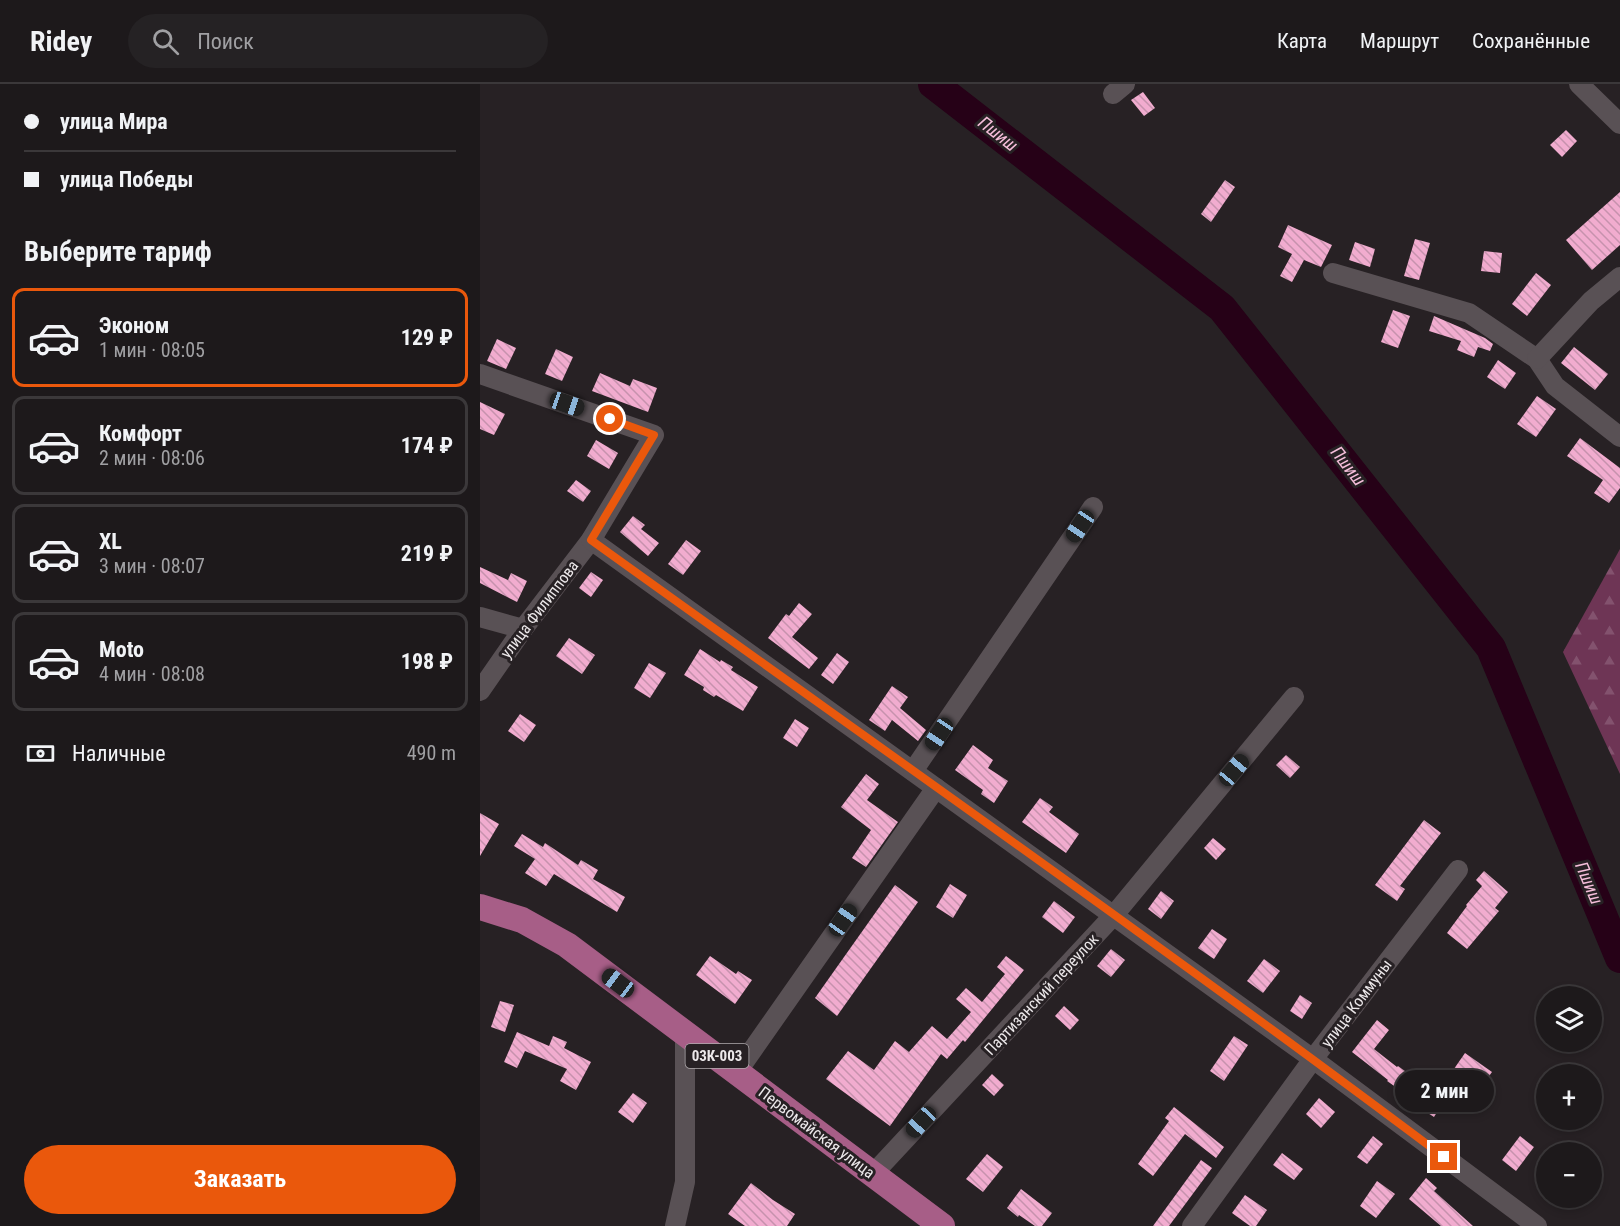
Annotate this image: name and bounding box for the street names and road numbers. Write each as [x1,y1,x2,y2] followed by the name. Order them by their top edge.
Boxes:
[496,557,582,662] street label: улица Филиппова
[980,930,1103,1059] street label: Партизанский переулок
[1317,955,1396,1051] street label: улица Коммуны
[686,1044,748,1068] road number: 03К-003
[755,1083,878,1182] street label: Первомайская улица

